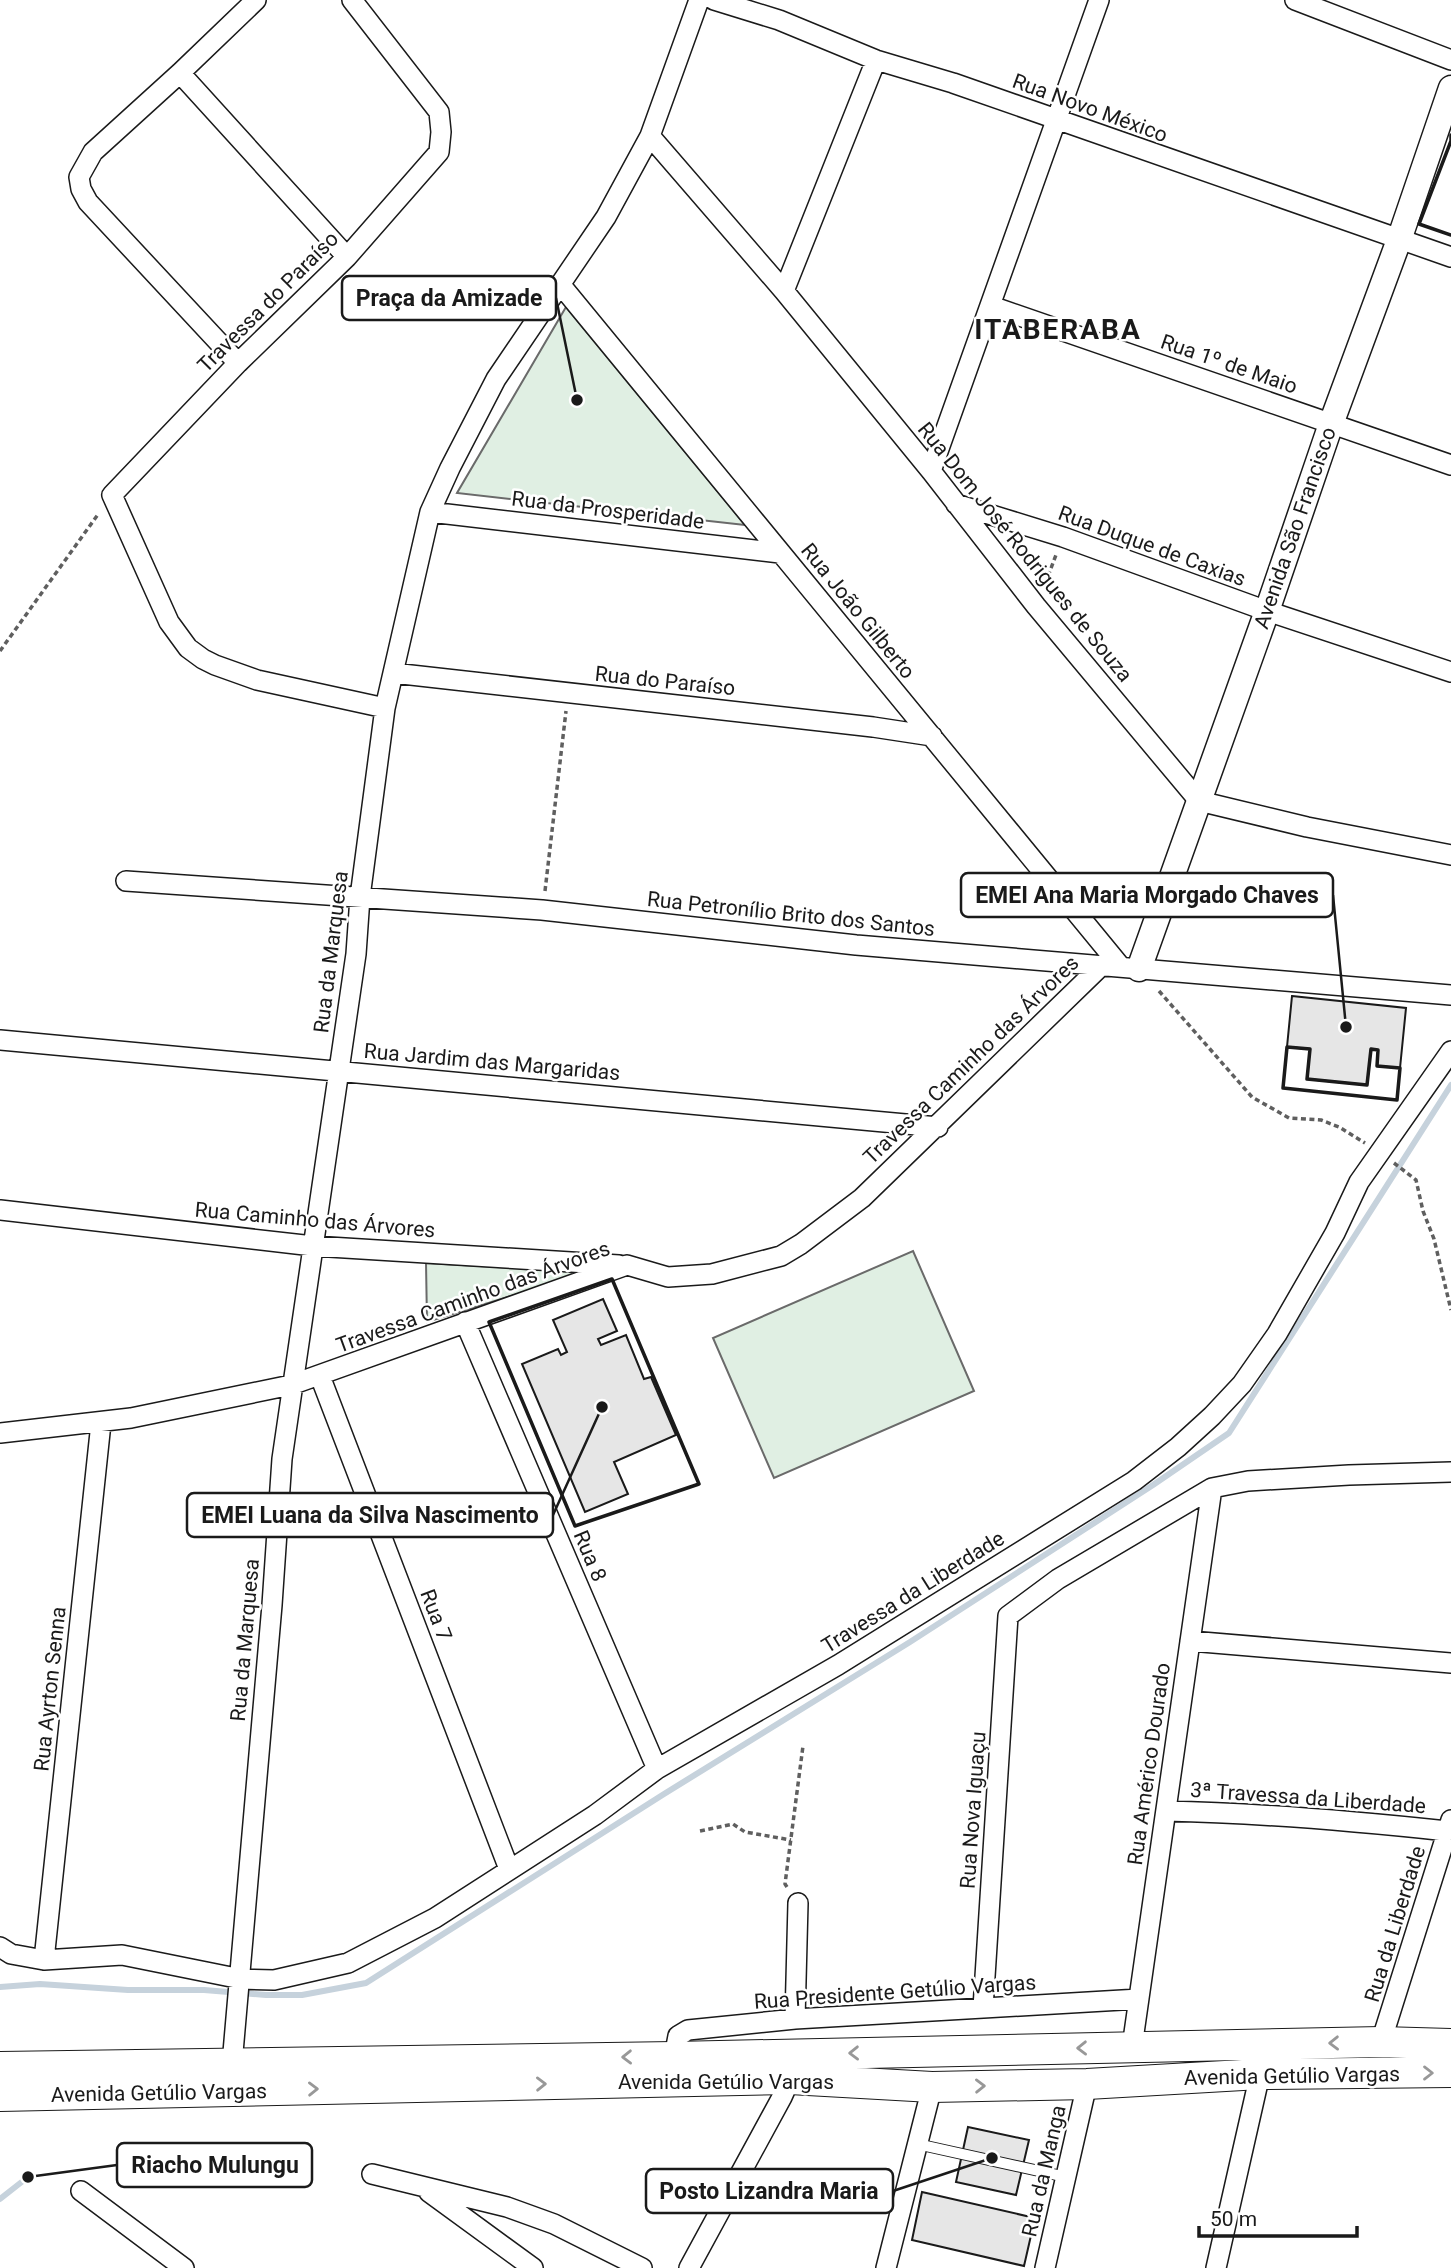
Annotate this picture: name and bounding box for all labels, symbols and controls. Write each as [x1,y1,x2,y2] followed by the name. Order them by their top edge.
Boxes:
[1009,69,1171,147] street label: Rua Novo México
[193,227,343,377] street label: Travessa do Paraíso
[342,276,556,320] callout: Praça da Amizade
[356,285,542,312] text: Praça da Amizade
[974,313,1142,346] district label: ITABERABA
[1158,329,1300,399] street label: Rua 1º de Maio
[913,417,1137,687] street label: Rua Dom José Rodrigues de Souza
[1249,424,1341,632] street label: Avenida São Francisco
[510,486,706,534] street label: Rua da Prosperidade
[1055,501,1249,591] street label: Rua Duque de Caxias
[796,539,920,683] street label: Rua João Gilberto
[594,662,736,700] street label: Rua do Paraíso
[309,870,353,1034] street label: Rua da Marquesa
[961,873,1333,917] callout: EMEI Ana Maria Morgado Chaves
[975,882,1319,909] text: EMEI Ana Maria Morgado Chaves
[646,887,936,941] street label: Rua Petronílio Brito dos Santos
[859,951,1083,1169] street label: Travessa Caminho das Árvores
[363,1039,621,1085] street label: Rua Jardim das Margaridas
[194,1198,436,1242] street label: Rua Caminho das Árvores
[333,1236,613,1358] street label: Travessa Caminho das Árvores
[187,1493,553,1537] callout: EMEI Luana da Silva Nascimento
[201,1502,539,1529] text: EMEI Luana da Silva Nascimento
[818,1526,1008,1658] street label: Travessa da Liberdade
[569,1527,611,1585] street label: Rua 8
[226,1558,264,1722] street label: Rua da Marquesa
[415,1586,457,1644] street label: Rua 7
[29,1605,71,1773] street label: Rua Ayrton Senna
[1123,1661,1175,1867] street label: Rua Américo Dourado
[956,1731,990,1889] street label: Rua Nova Iguaçu
[1189,1778,1427,1818] street label: 3ª Travessa da Liberdade
[1360,1843,1430,2005] street label: Rua da Liberdade
[753,1970,1037,2014] street label: Rua Presidente Getúlio Vargas
[1328,2035,1339,2051] one-way arrow
[1076,2041,1087,2056] one-way arrow
[849,2045,859,2061] one-way arrow
[621,2050,632,2065] one-way arrow
[1184,2062,1400,2090] street label: Avenida Getúlio Vargas
[1423,2065,1434,2080] one-way arrow
[618,2070,834,2094] street label: Avenida Getúlio Vargas
[535,2077,546,2092] one-way arrow
[975,2078,986,2093] one-way arrow
[51,2079,267,2107] street label: Avenida Getúlio Vargas
[308,2082,319,2097] one-way arrow
[1017,2103,1071,2239] street label: Rua da Manga
[117,2143,312,2187] callout: Riacho Mulungu
[131,2152,299,2179] text: Riacho Mulungu
[646,2169,893,2213] callout: Posto Lizandra Maria
[659,2178,879,2205] text: Posto Lizandra Maria
[1199,2194,1356,2238] scale bar
[1210,2207,1257,2231] text: 50 m

